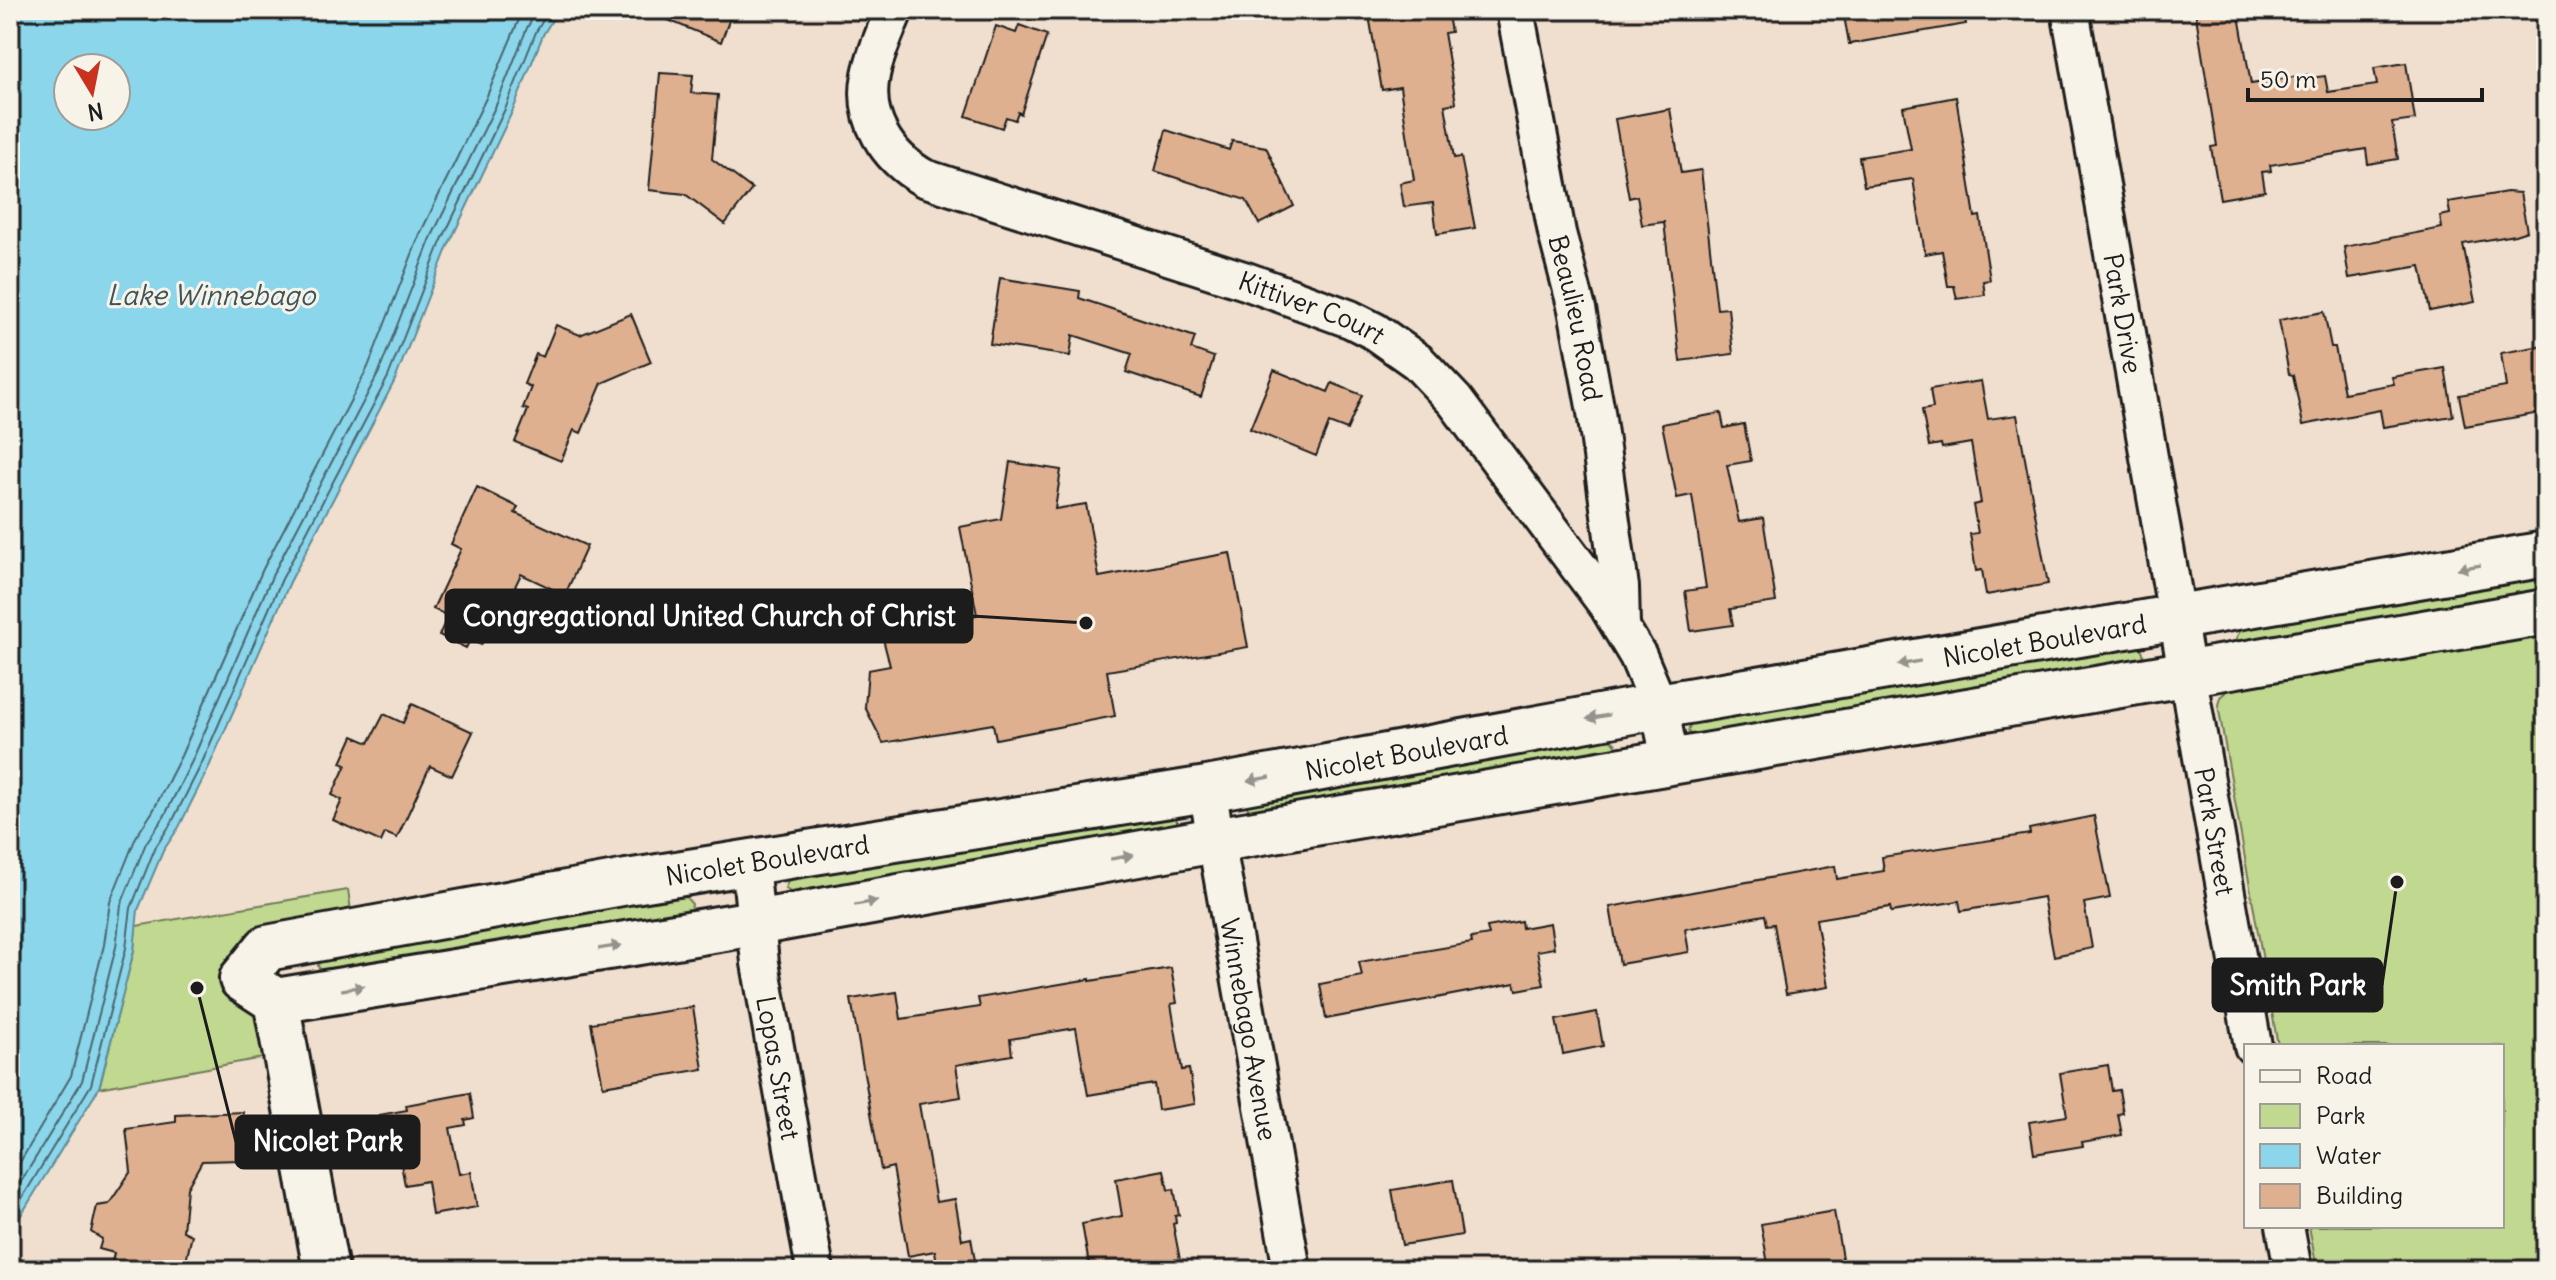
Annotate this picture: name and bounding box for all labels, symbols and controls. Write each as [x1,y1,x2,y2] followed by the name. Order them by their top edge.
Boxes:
[52,52,132,132] north arrow
[2248,52,2482,102] scale bar
[2260,64,2316,94] text: 50 m
[86,97,105,127] text: N
[1542,231,1610,403] street label: Beaulieu Road
[2097,251,2150,376] street label: Park Drive
[1234,263,1392,351] street label: Kittiver Court
[107,277,317,313] water label: Lake Winnebago
[2456,562,2481,574] one-way arrow
[446,590,972,642] callout: Congregational United Church of Christ
[462,598,956,634] text: Congregational United Church of Christ
[1940,606,2149,674] street label: Nicolet Boulevard
[1896,657,1921,669] one-way arrow
[1585,712,1610,724] one-way arrow
[1302,718,1511,787] street label: Nicolet Boulevard
[2188,765,2243,898] street label: Park Street
[1247,774,1272,786] one-way arrow
[663,827,871,892] street label: Nicolet Boulevard
[1110,850,1135,862] one-way arrow
[854,896,879,908] one-way arrow
[1214,915,1285,1143] street label: Winnebago Avenue
[598,940,623,953] one-way arrow
[2213,959,2382,1011] callout: Smith Park
[2230,967,2366,1003] text: Smith Park
[341,981,366,994] one-way arrow
[750,993,808,1143] street label: Lopas Street
[2244,1044,2504,1228] legend
[2316,1060,2372,1090] text: Road
[2316,1100,2366,1130] text: Park
[236,1116,419,1168] callout: Nicolet Park
[253,1123,403,1159] text: Nicolet Park
[2316,1140,2381,1170] text: Water
[2316,1180,2403,1210] text: Building

